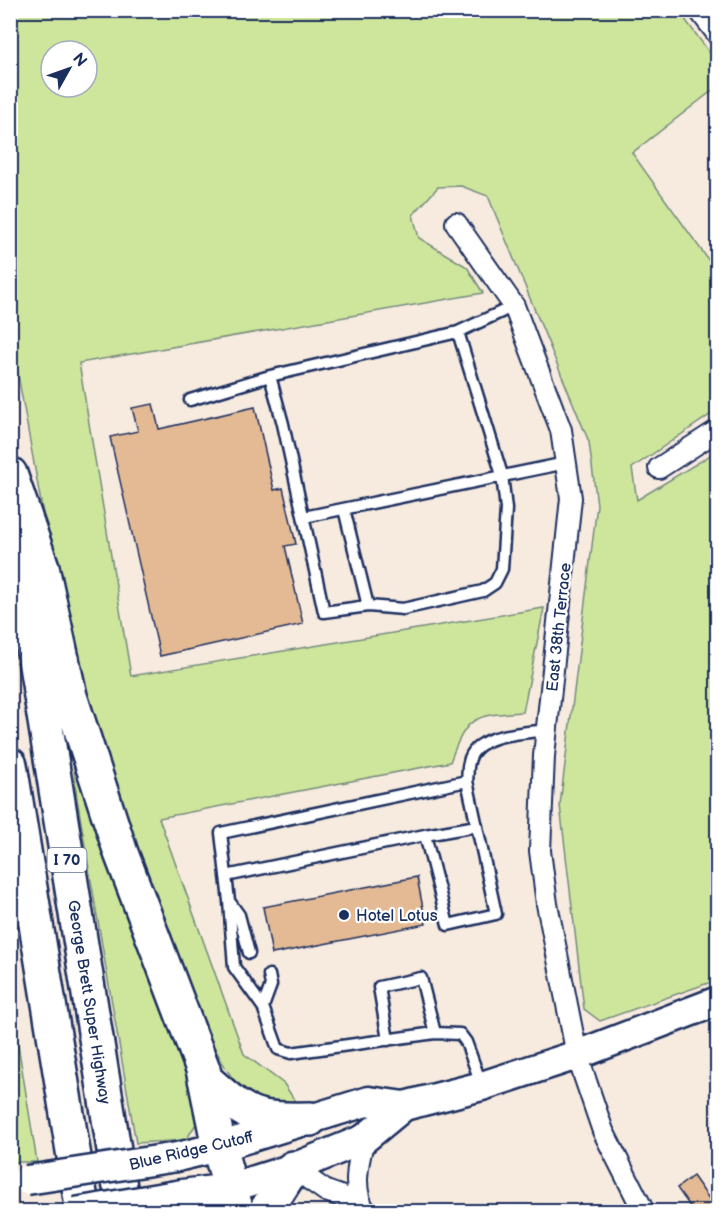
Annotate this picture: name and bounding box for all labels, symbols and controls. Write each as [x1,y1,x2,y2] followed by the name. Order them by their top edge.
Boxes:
[39,39,99,99] north arrow
[68,50,90,71] text: N
[543,561,576,692] street label: East 38th Terrace
[48,848,86,872] road number: I 70
[63,899,114,1107] street label: George Brett Super Highway
[356,907,438,926] place label: Hotel Lotus
[337,908,351,922] marker: Hotel Lotus
[127,1128,256,1175] street label: Blue Ridge Cutoff

